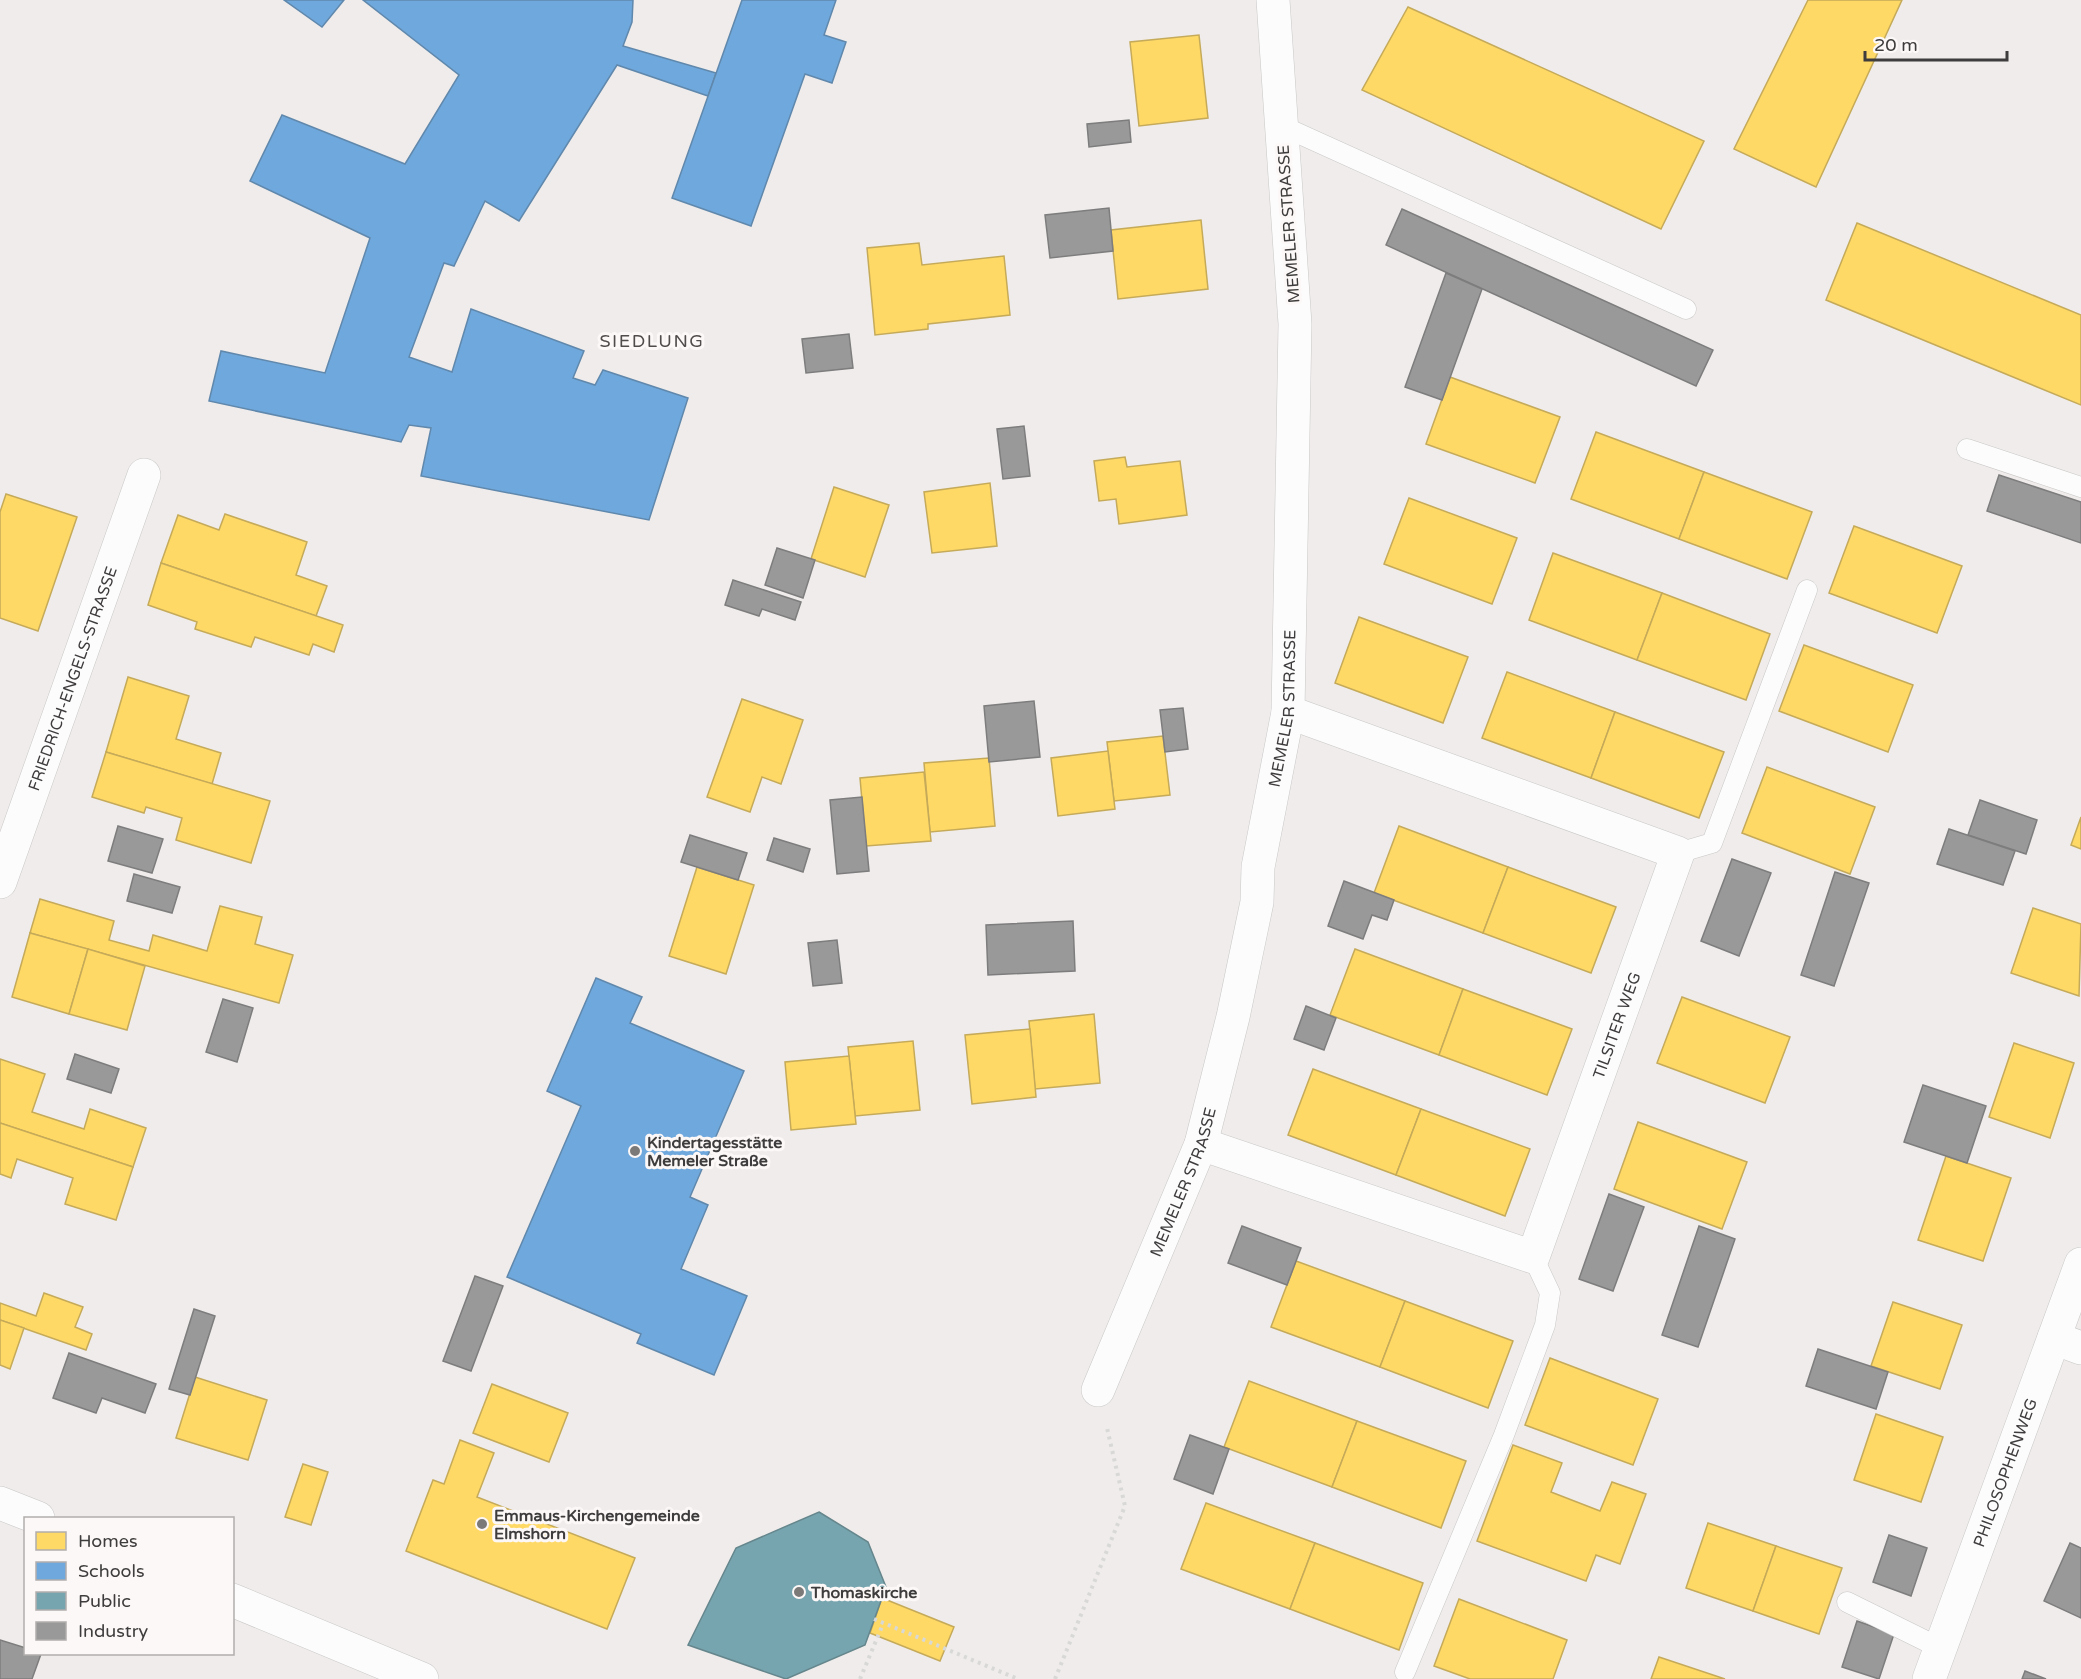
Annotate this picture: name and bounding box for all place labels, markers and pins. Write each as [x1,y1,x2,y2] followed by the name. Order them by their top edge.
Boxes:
[647,1133,782,1171] place label: Kindertagesstätte Memeler Straße
[628,1144,642,1158] marker: Kindertagesstätte Memeler Straße
[494,1506,700,1544] place label: Emmaus-Kirchengemeinde Elmshorn
[475,1517,489,1531] marker: Emmaus-Kirchengemeinde Elmshorn
[810,1583,917,1603] place label: Thomaskirche
[792,1585,806,1599] marker: Thomaskirche

